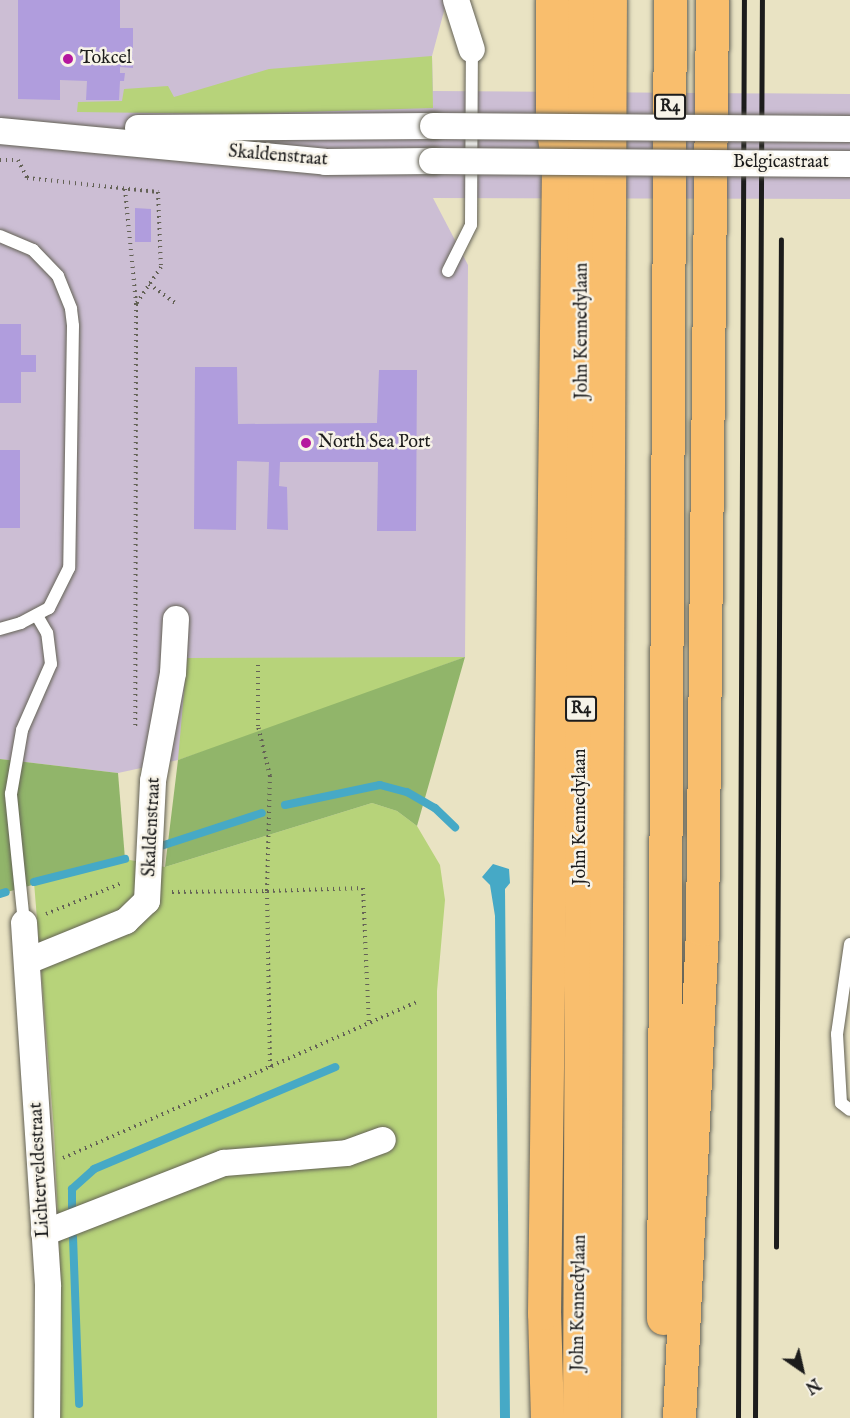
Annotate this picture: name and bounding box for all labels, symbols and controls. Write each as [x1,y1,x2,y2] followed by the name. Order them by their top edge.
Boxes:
[80,48,132,70] place label: Tokcel
[61,52,75,66] marker: Tokcel
[654,94,686,120] road number: R4
[227,142,329,172] street label: Skaldenstraat
[733,152,829,174] street label: Belgicastraat
[572,263,594,399] street label: John Kennedylaan
[318,432,431,454] place label: North Sea Port
[299,436,313,450] marker: North Sea Port
[564,696,598,722] road number: R4
[570,749,592,885] street label: John Kennedylaan
[140,777,166,877] street label: Skaldenstraat
[27,1102,55,1238] street label: Lichterveldestraat
[568,1235,592,1371] street label: John Kennedylaan
[772,1340,832,1400] north arrow
[801,1373,823,1397] text: N

